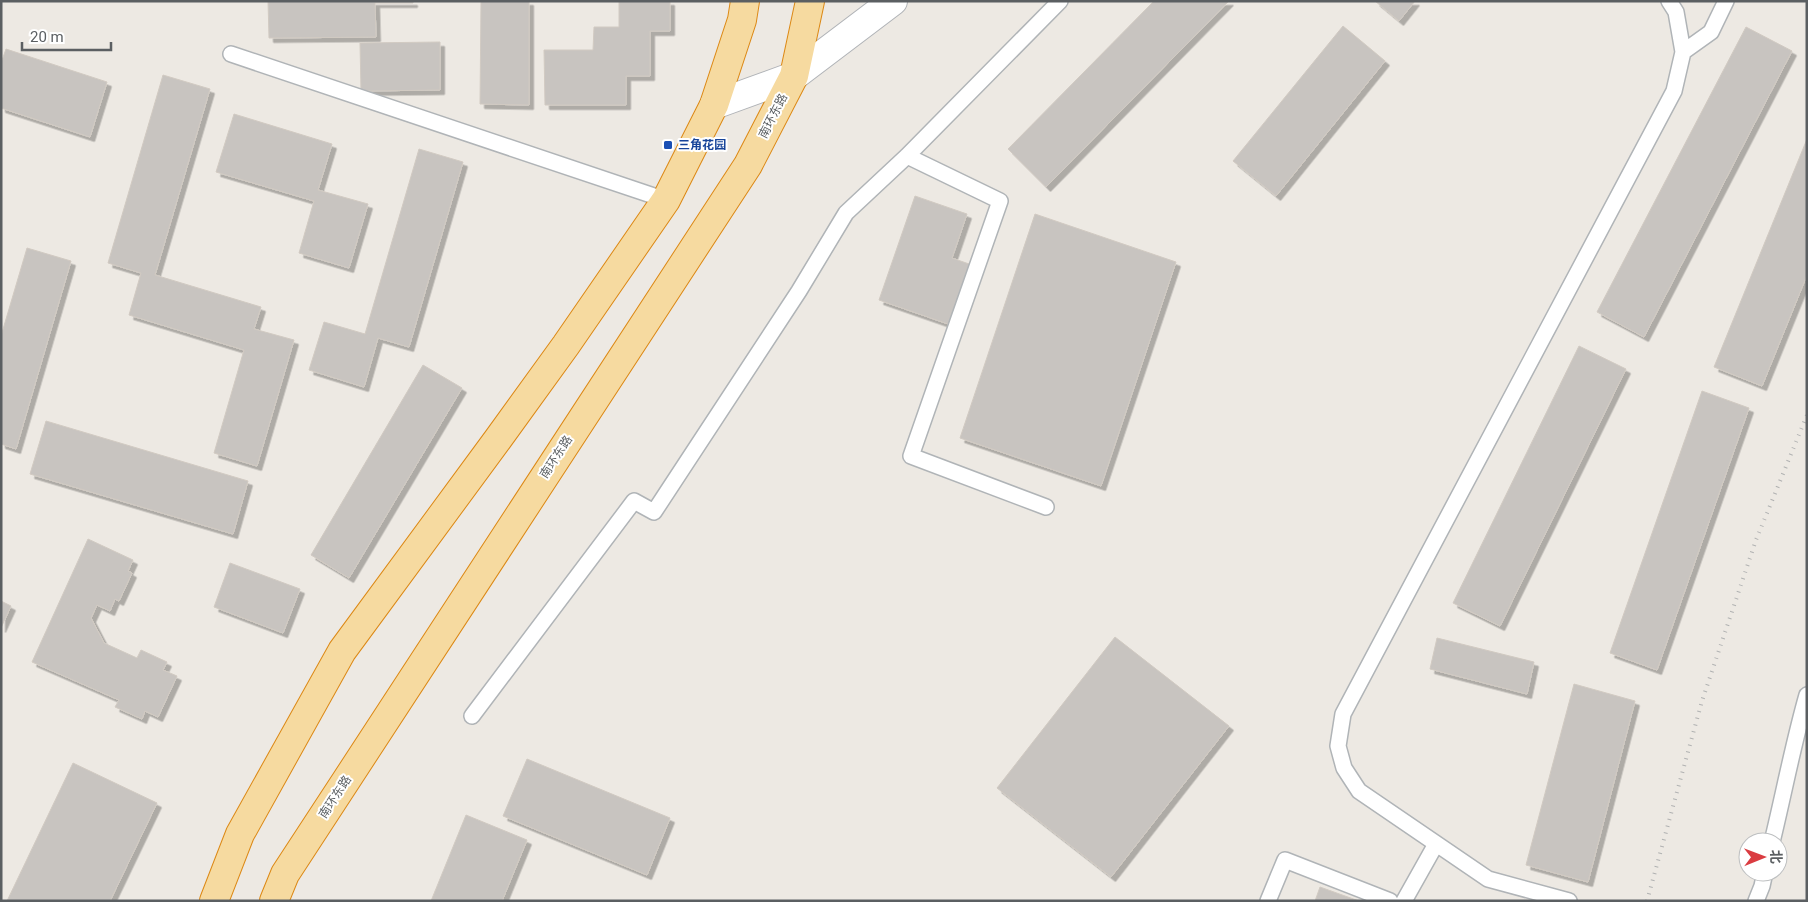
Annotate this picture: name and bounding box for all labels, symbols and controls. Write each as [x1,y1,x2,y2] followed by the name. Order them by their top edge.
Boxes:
[22,20,111,52] scale bar
[30,28,64,46] text: 20 m
[756,91,790,141] street label: 南环东路
[678,138,726,152] place label: 三角花园
[662,139,674,151] marker: 三角花园
[537,433,575,481] street label: 南环东路
[316,773,354,821] street label: 南环东路
[1738,832,1788,882] north arrow
[1768,850,1784,864] text: 北

